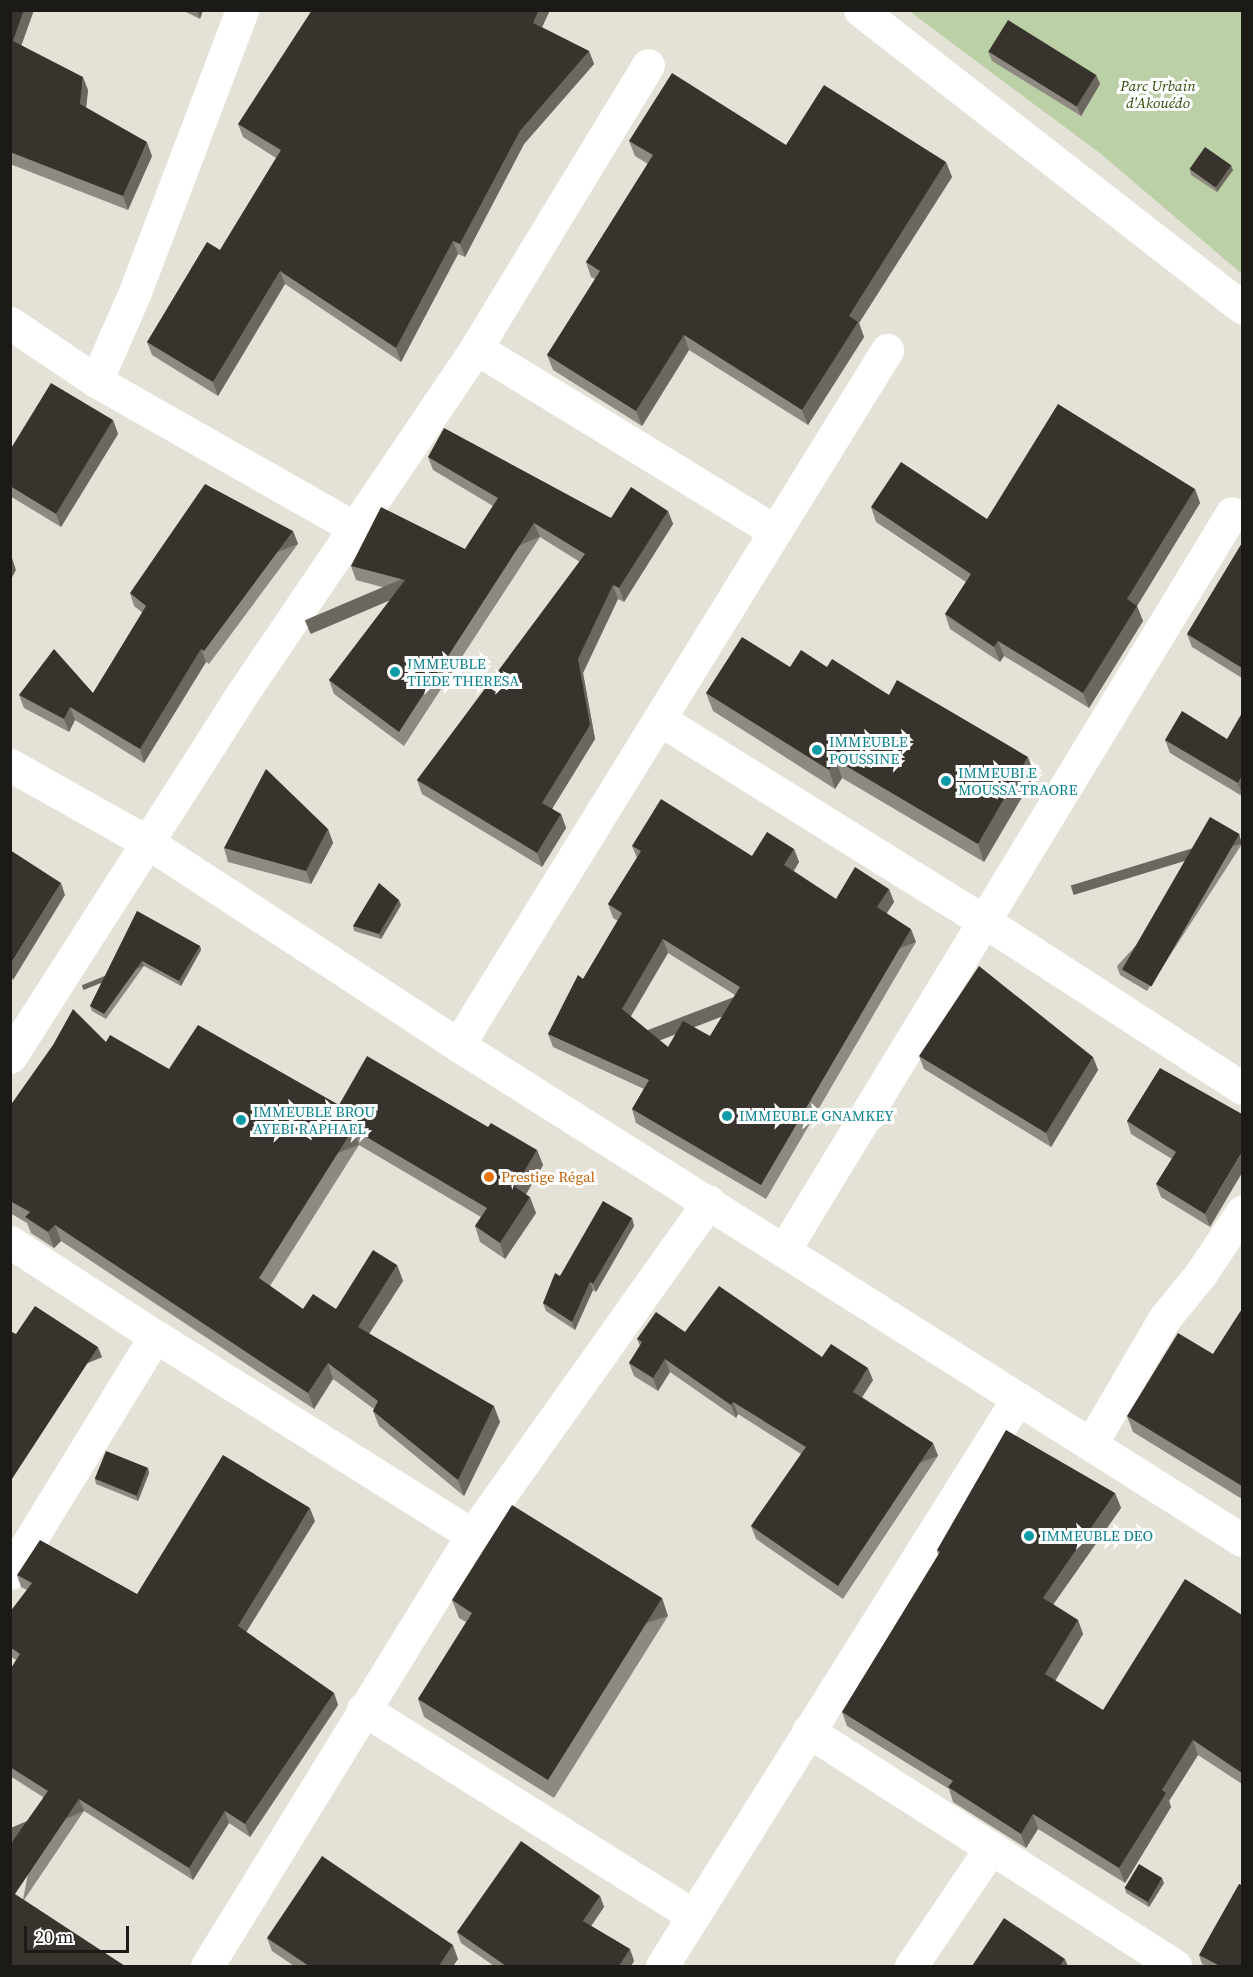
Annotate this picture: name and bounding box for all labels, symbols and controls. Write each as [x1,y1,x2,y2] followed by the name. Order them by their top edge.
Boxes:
[1120,76,1196,111] park label: Parc Urbain d'Akouédo
[407,654,519,689] place label: IMMEUBLE TIEDE THERESA
[388,665,402,679] marker: IMMEUBLE TIEDE THERESA
[829,732,908,767] place label: IMMEUBLE POUSSINE
[810,743,824,757] marker: IMMEUBLE POUSSINE
[958,763,1078,798] place label: IMMEUBLE MOUSSA TRAORE
[939,774,953,788] marker: IMMEUBLE MOUSSA TRAORE
[253,1102,375,1137] place label: IMMEUBLE BROU AYEBI RAPHAEL
[739,1107,894,1125] place label: IMMEUBLE GNAMKEY
[720,1109,734,1123] marker: IMMEUBLE GNAMKEY
[234,1113,248,1127] marker: IMMEUBLE BROU AYEBI RAPHAEL
[501,1168,595,1186] place label: Prestige Régal
[482,1170,496,1184] marker: Prestige Régal
[1041,1527,1153,1545] place label: IMMEUBLE DEO
[1022,1529,1036,1543] marker: IMMEUBLE DEO
[27,1914,132,1952] scale bar
[35,1924,73,1949] text: 20 m

